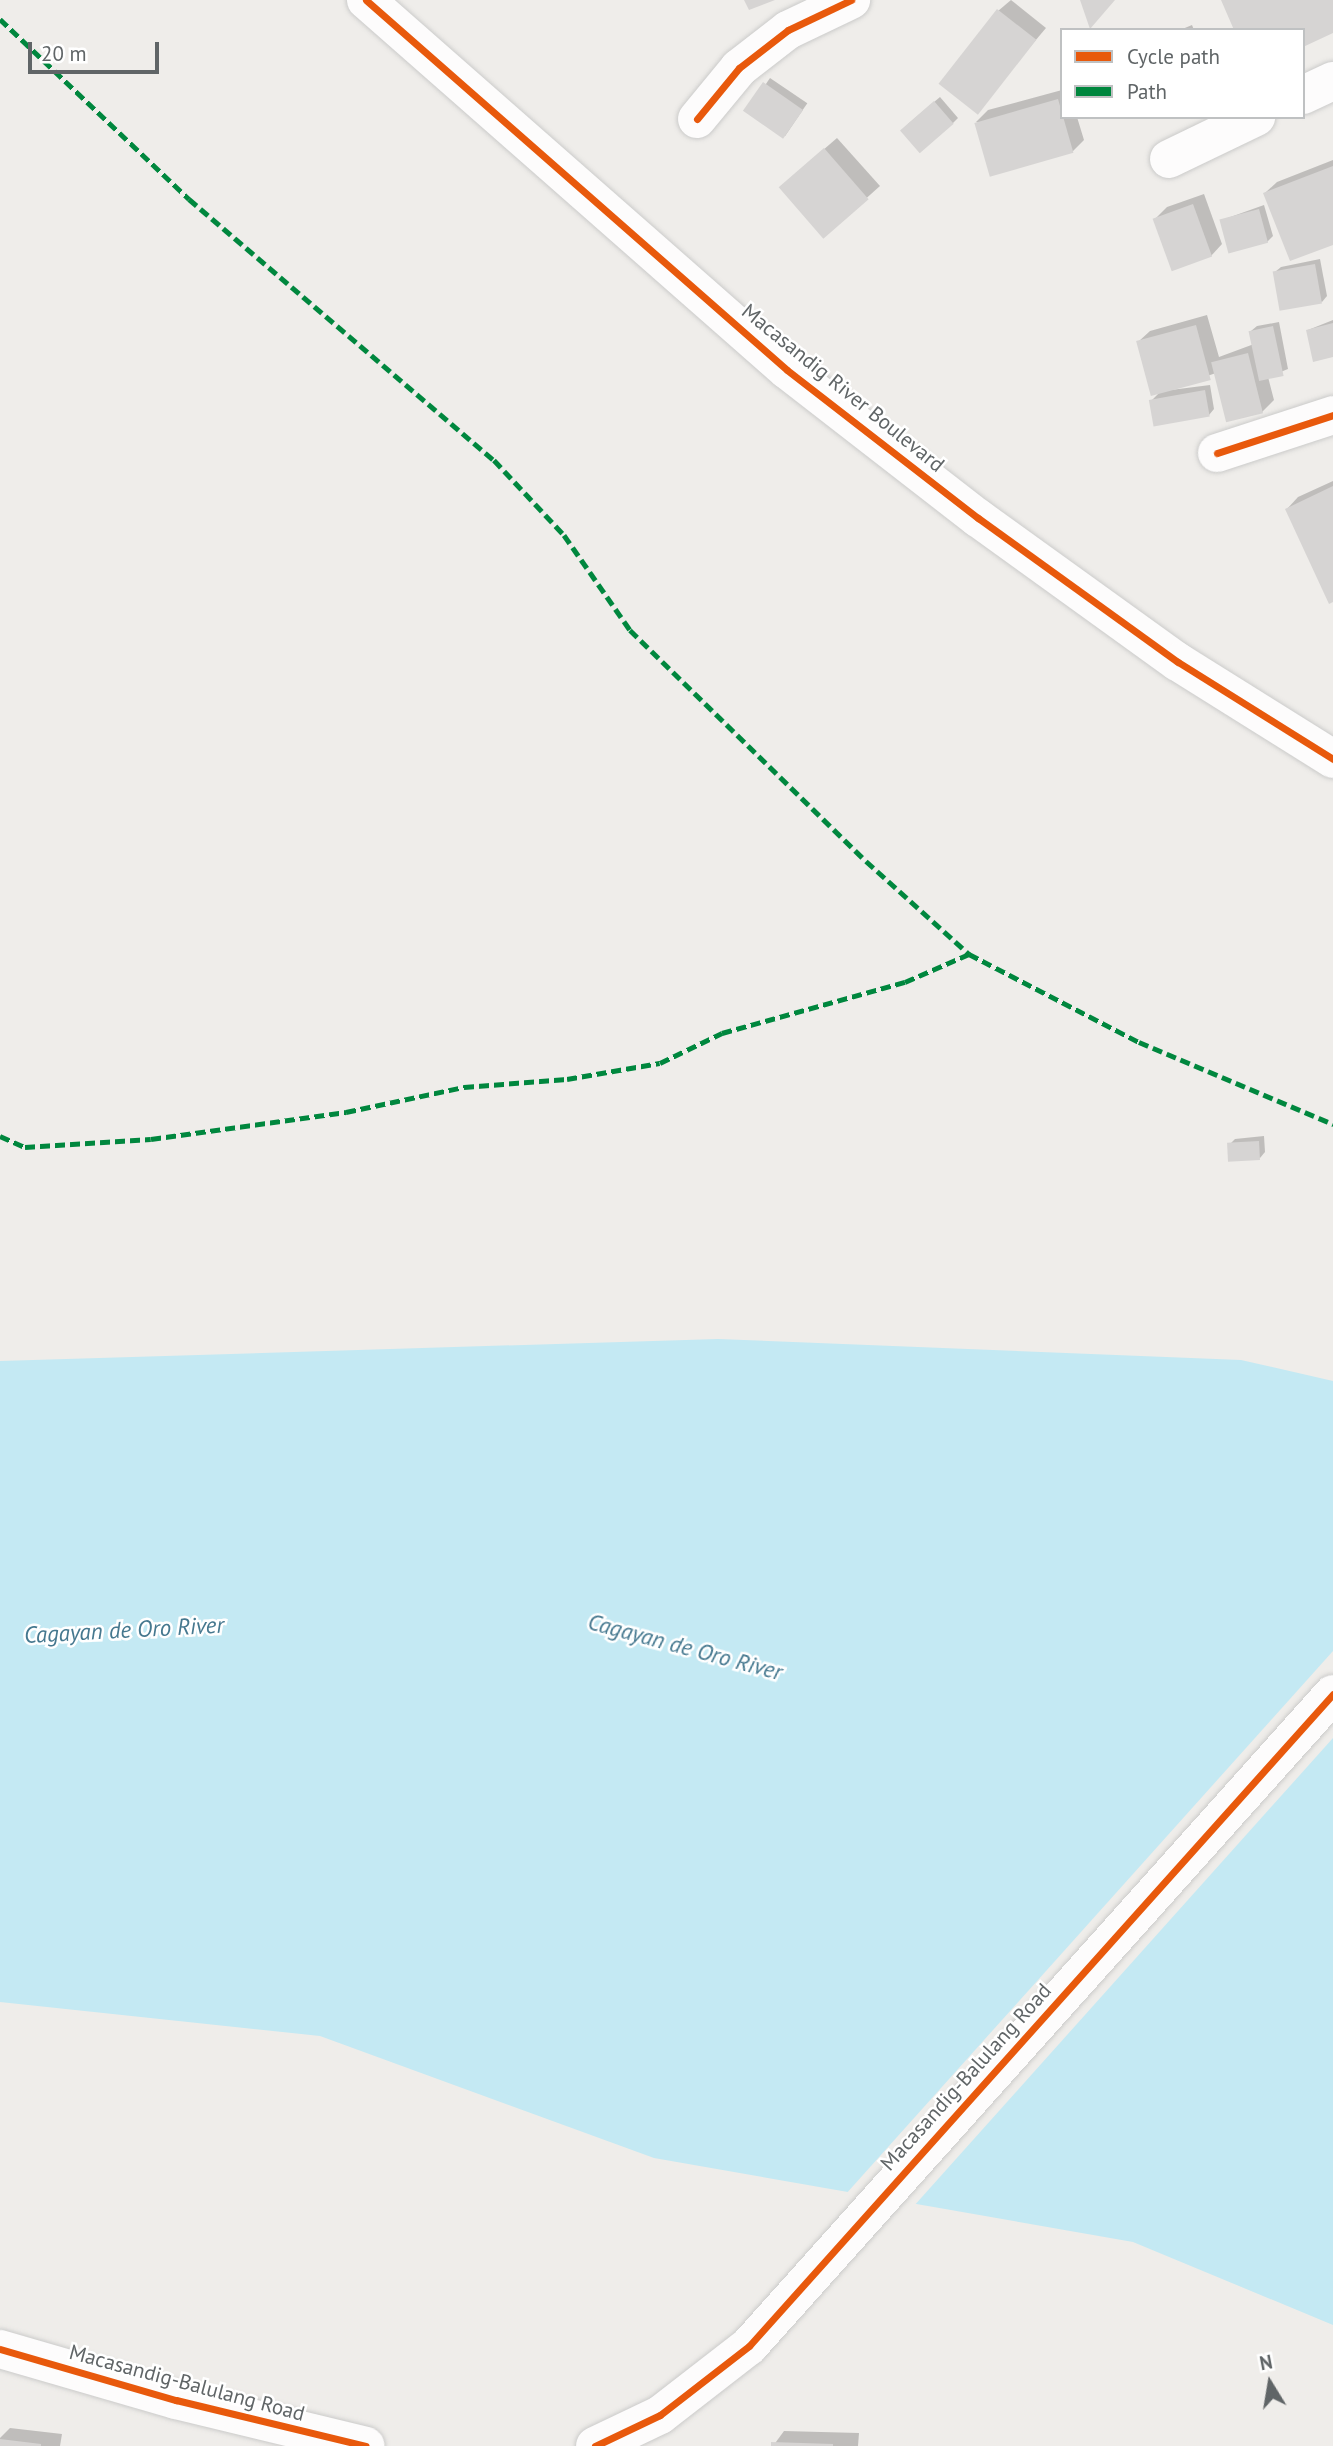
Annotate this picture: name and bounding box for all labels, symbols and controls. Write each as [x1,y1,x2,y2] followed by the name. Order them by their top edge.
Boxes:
[32,28,163,72] scale bar
[1060,28,1305,119] legend
[41,40,87,67] text: 20 m
[1127,43,1220,70] text: Cycle path
[1127,78,1167,105] text: Path
[737,299,949,477] street label: Macasandig River Boulevard
[585,1608,785,1686] water label: Cagayan de Oro River
[23,1611,225,1649] water label: Cagayan de Oro River
[875,1978,1057,2176] street label: Macasandig-Balulang Road
[66,2339,308,2427] street label: Macasandig-Balulang Road
[1235,2348,1305,2418] north arrow
[1258,2349,1274,2375] text: N

